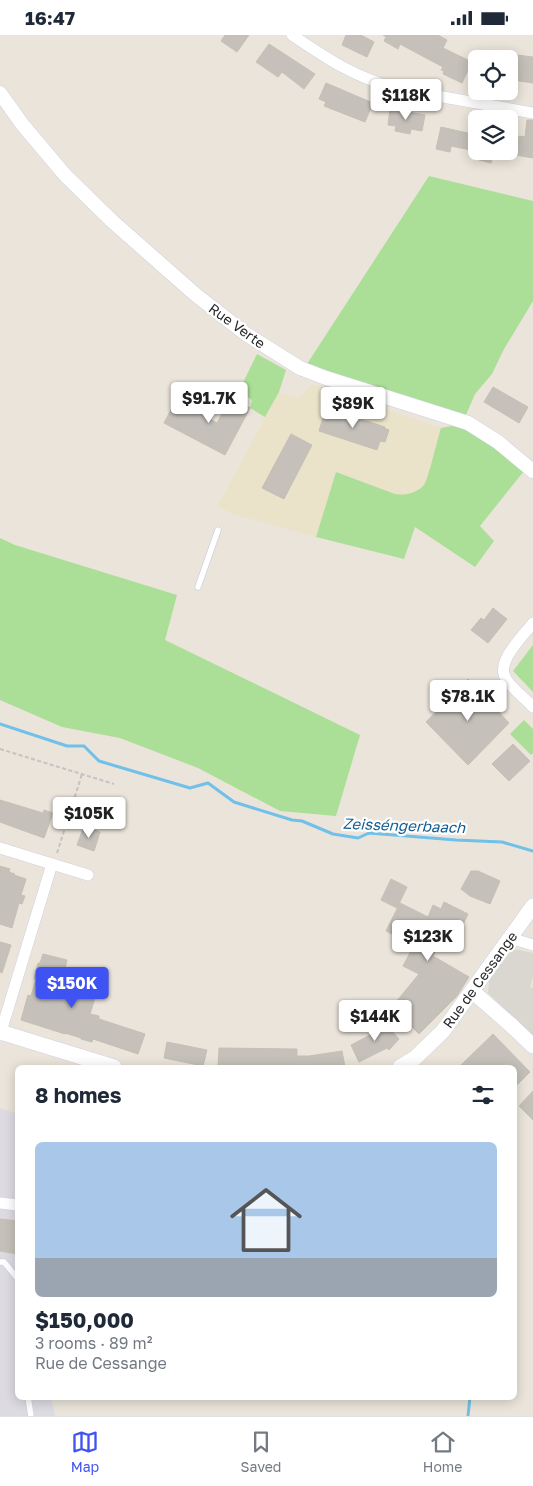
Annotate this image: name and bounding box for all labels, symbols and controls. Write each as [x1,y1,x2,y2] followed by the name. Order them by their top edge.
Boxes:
[25,6,75,29] text: 16:47
[468,50,518,160] map controls
[468,50,518,100] button: locate
[371,79,441,121] pin: $118K
[381,85,431,105] text: $118K
[468,110,518,160] button: layers
[206,299,269,352] street label: Rue Verte
[168,381,250,424] pin: $91.7K
[323,387,383,429] pin: $89K
[182,388,236,408] text: $91.7K
[332,393,374,413] text: $89K
[427,679,509,722] pin: $78.1K
[441,686,495,706] text: $78.1K
[54,797,124,839] pin: $105K
[64,803,114,823] text: $105K
[342,814,466,837] water label: Zeisséngerbaach
[393,919,463,962] pin: $123K
[403,926,453,946] text: $123K
[439,928,520,1031] street label: Rue de Cessange
[37,967,107,1009] pin: $150K
[47,973,97,993] text: $150K
[340,999,410,1042] pin: $144K
[350,1006,400,1026] text: $144K
[469,1081,497,1109] icon: filters
[35,1082,122,1108] text: 8 homes
[221,1175,311,1265] icon: home
[35,1307,134,1333] text: $150,000
[35,1333,152,1353] text: 3 rooms · 89 m²
[35,1353,167,1373] text: Rue de Cessange
[71,1428,99,1475] tab: Map
[241,1428,281,1475] tab: Saved
[423,1428,462,1475] tab: Home

